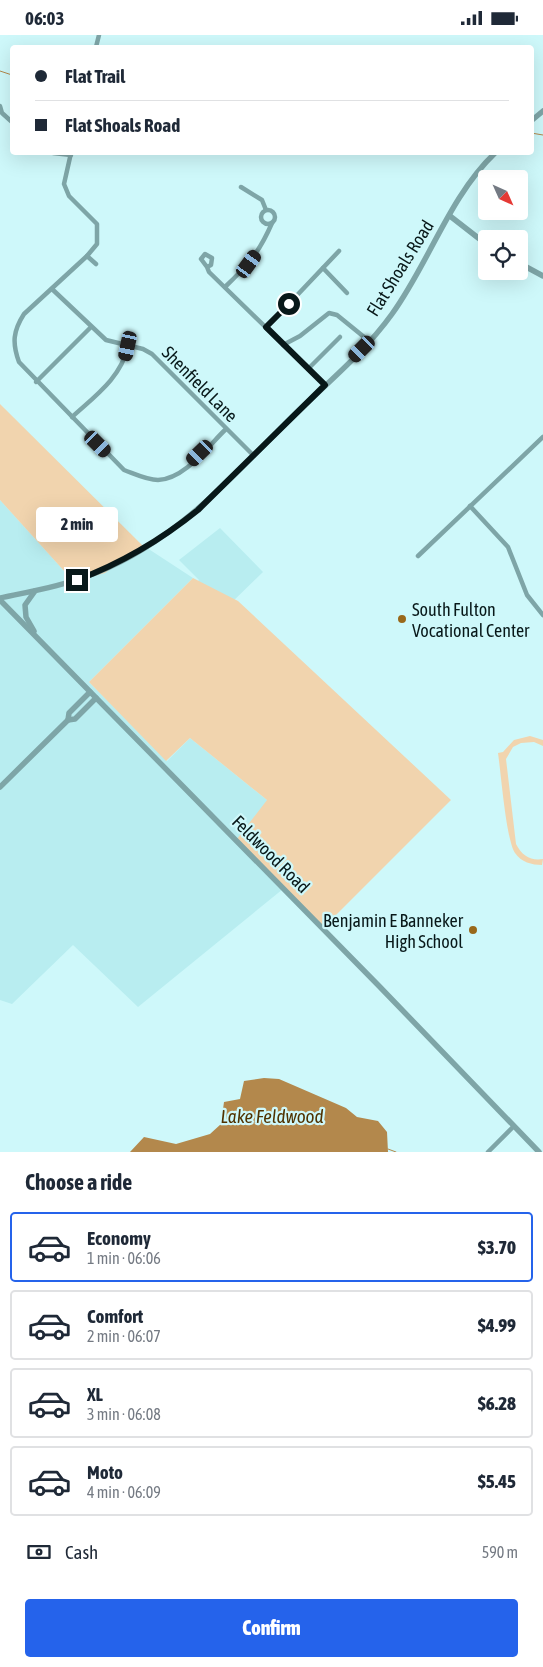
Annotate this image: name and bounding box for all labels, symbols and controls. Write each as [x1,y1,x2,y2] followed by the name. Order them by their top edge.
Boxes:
[25,7,64,29] text: 06:03
[65,65,125,87] text: Flat Trail
[65,114,180,136] text: Flat Shoals Road
[478,170,528,220] north arrow
[478,170,528,280] map controls
[362,216,438,320] street label: Flat Shoals Road
[478,230,528,280] button: locate
[234,247,263,281] car
[278,293,300,315] route start
[117,330,138,362] car
[346,333,377,365] car
[158,342,242,426] street label: Shenfield Lane
[82,428,113,460] car
[183,437,216,469] car
[36,507,118,543] callout: 2 min
[61,515,93,533] text: 2 min
[66,569,88,591] route end
[412,599,530,641] place label: South Fulton Vocational Center
[396,613,408,625] marker: South Fulton Vocational Center
[228,811,314,897] street label: Feldwood Road
[323,910,464,952] place label: Benjamin E Banneker High School
[467,924,479,936] marker: Benjamin E Banneker High School
[220,1105,324,1127] water label: Lake Feldwood
[25,1169,132,1195] text: Choose a ride
[27,1225,72,1270] icon: car
[87,1227,151,1249] text: Economy
[478,1236,516,1258] text: $3.70
[87,1249,161,1267] text: 1 min · 06:06
[27,1303,72,1348] icon: car
[87,1305,143,1327] text: Comfort
[478,1314,516,1336] text: $4.99
[87,1327,161,1345] text: 2 min · 06:07
[27,1381,72,1426] icon: car
[87,1383,103,1405] text: XL
[478,1392,516,1414] text: $6.28
[87,1405,161,1423] text: 3 min · 06:08
[27,1459,72,1504] icon: car
[87,1461,123,1483] text: Moto
[478,1470,516,1492] text: $5.45
[87,1483,161,1501] text: 4 min · 06:09
[25,1538,53,1566] icon: cash
[65,1541,98,1563] text: Cash
[482,1543,518,1561] text: 590 m
[25,1599,518,1657] button: Confirm

